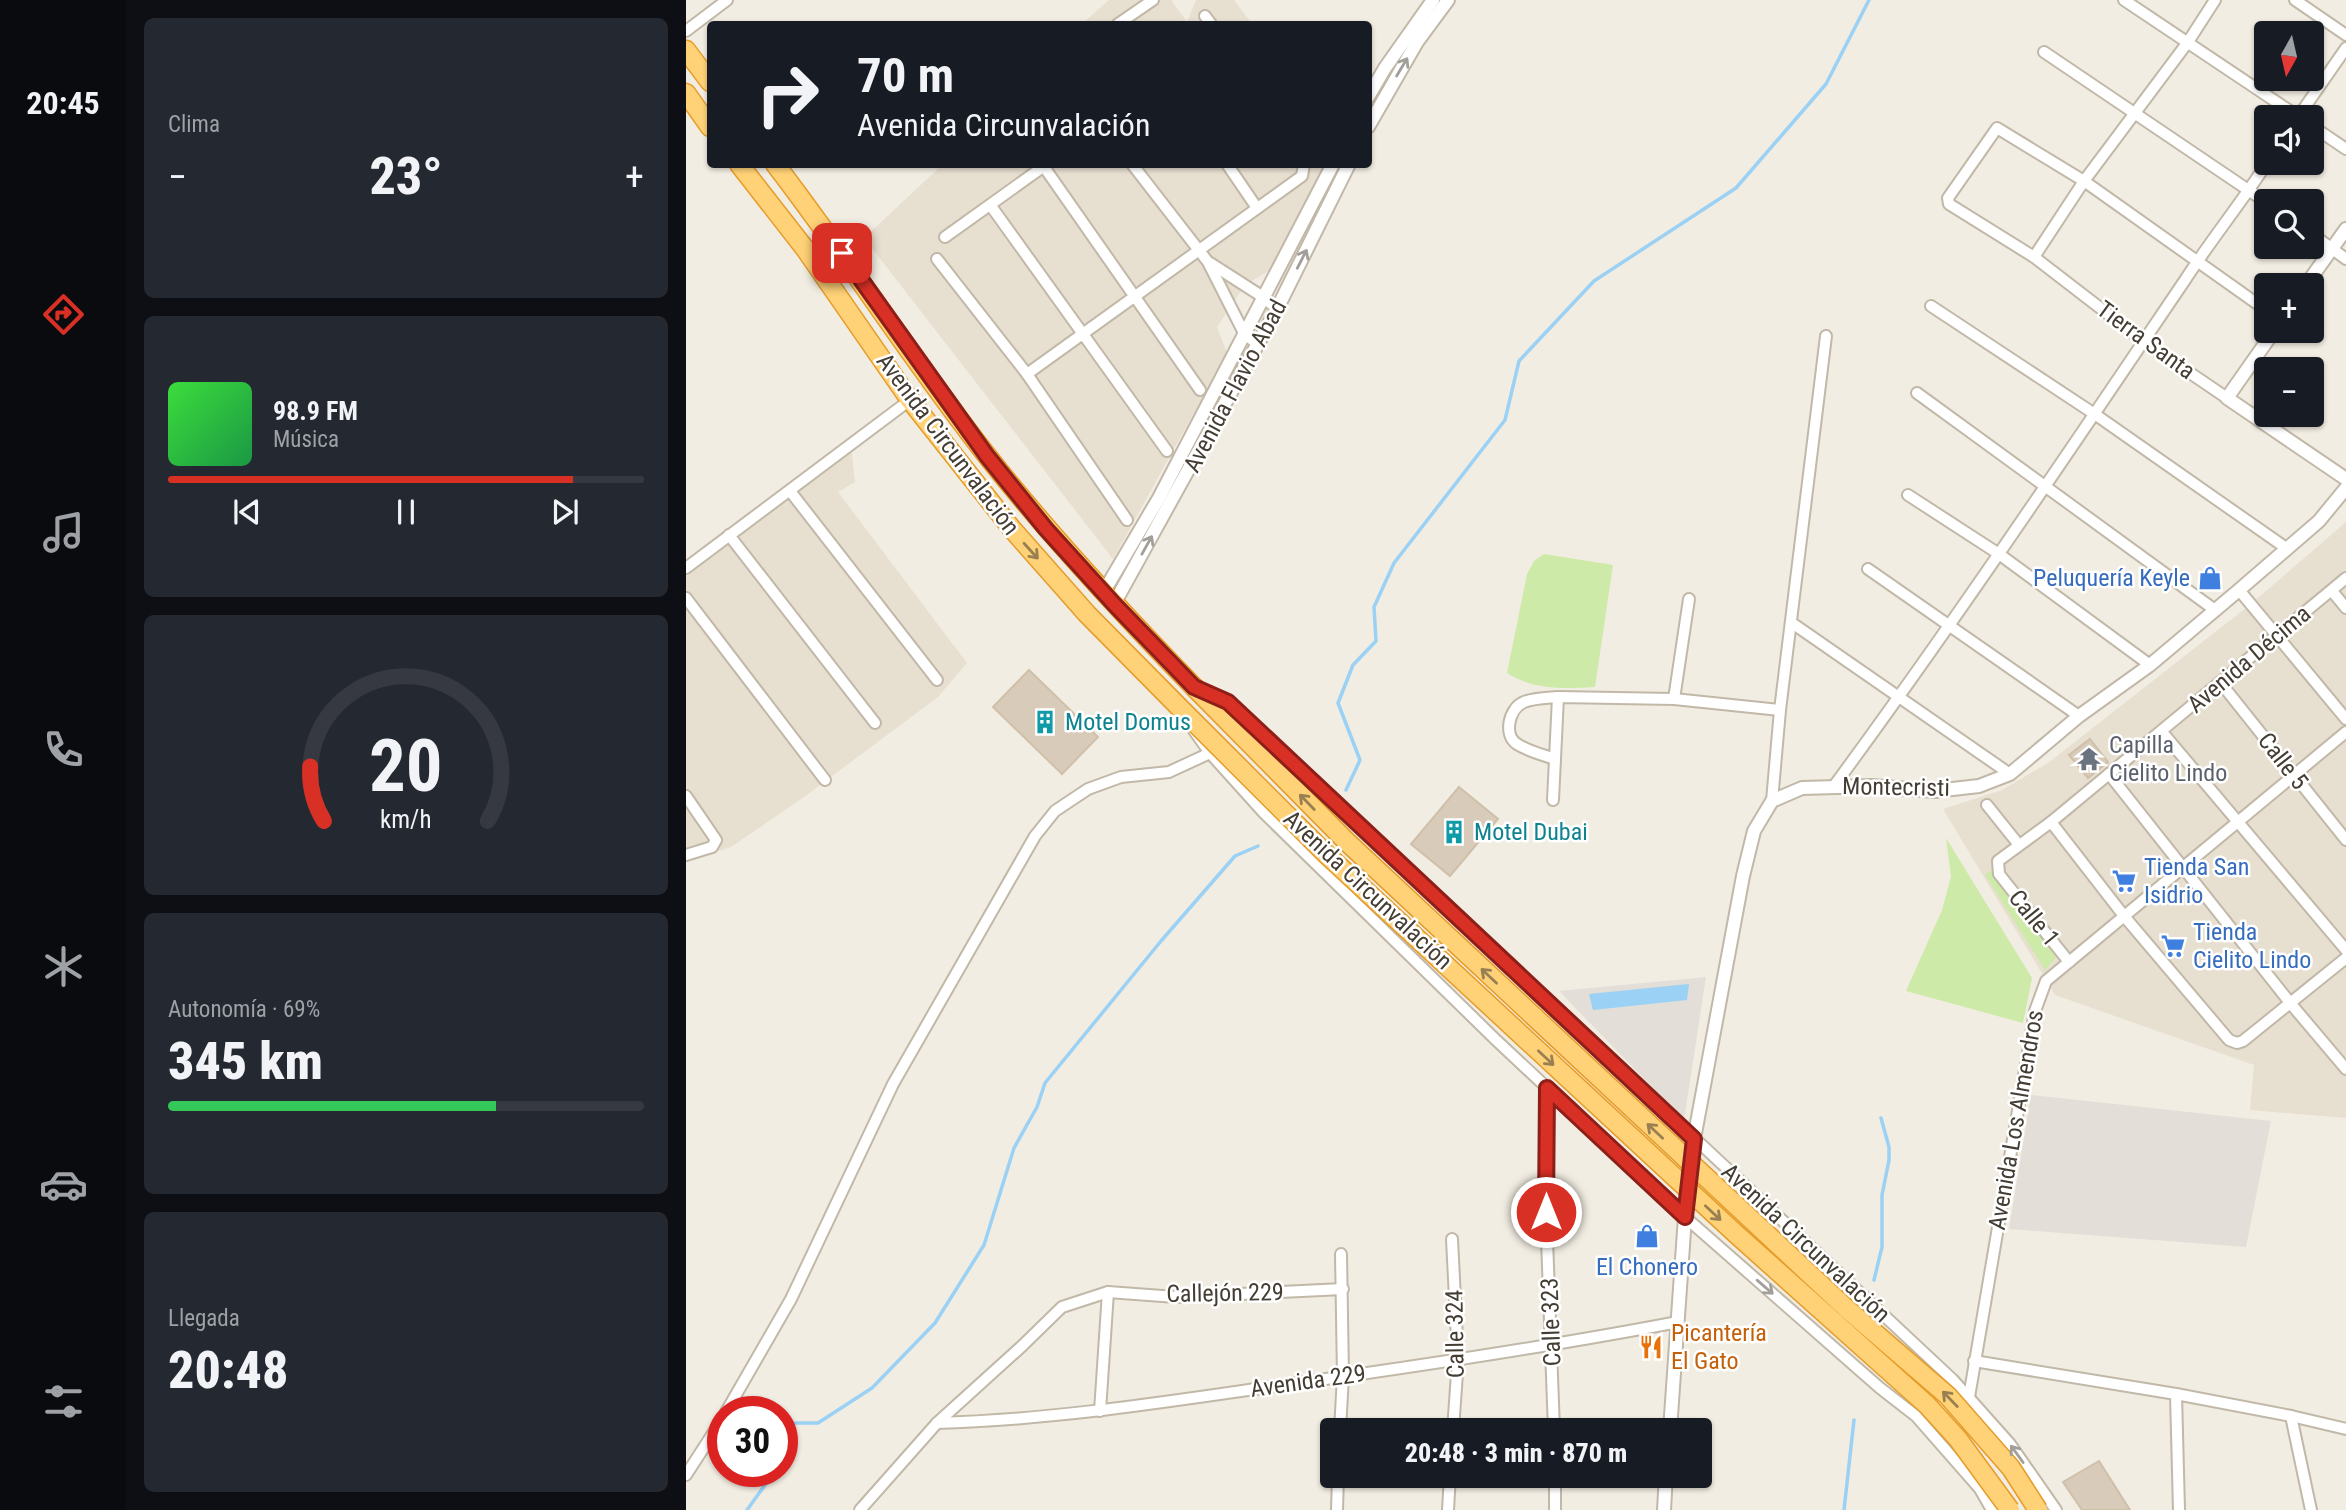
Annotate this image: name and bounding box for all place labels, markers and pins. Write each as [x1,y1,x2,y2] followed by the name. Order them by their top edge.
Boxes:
[812,223,872,283] pin
[2033,564,2190,592] place label: Peluquería Keyle
[2196,564,2224,592] shop icon: Peluquería Keyle
[1031,708,1059,736] building icon: Motel Domus
[1065,708,1191,736] place label: Motel Domus
[2109,731,2227,787] place label: Capilla Cielito Lindo
[2075,745,2103,773] temple icon: Capilla Cielito Lindo
[1440,818,1468,846] building icon: Motel Dubai
[1474,818,1588,846] place label: Motel Dubai
[2144,853,2249,909] place label: Tienda San Isidrio
[2110,867,2138,895] supermarket icon: Tienda San Isidrio
[2193,918,2311,974] place label: Tienda Cielito Lindo
[2159,932,2187,960] supermarket icon: Tienda Cielito Lindo
[1633,1222,1661,1250] shop icon: El Chonero
[1596,1253,1698,1281] place label: El Chonero
[1671,1319,1767,1375] place label: Picantería El Gato
[1637,1333,1665,1361] restaurant icon: Picantería El Gato

